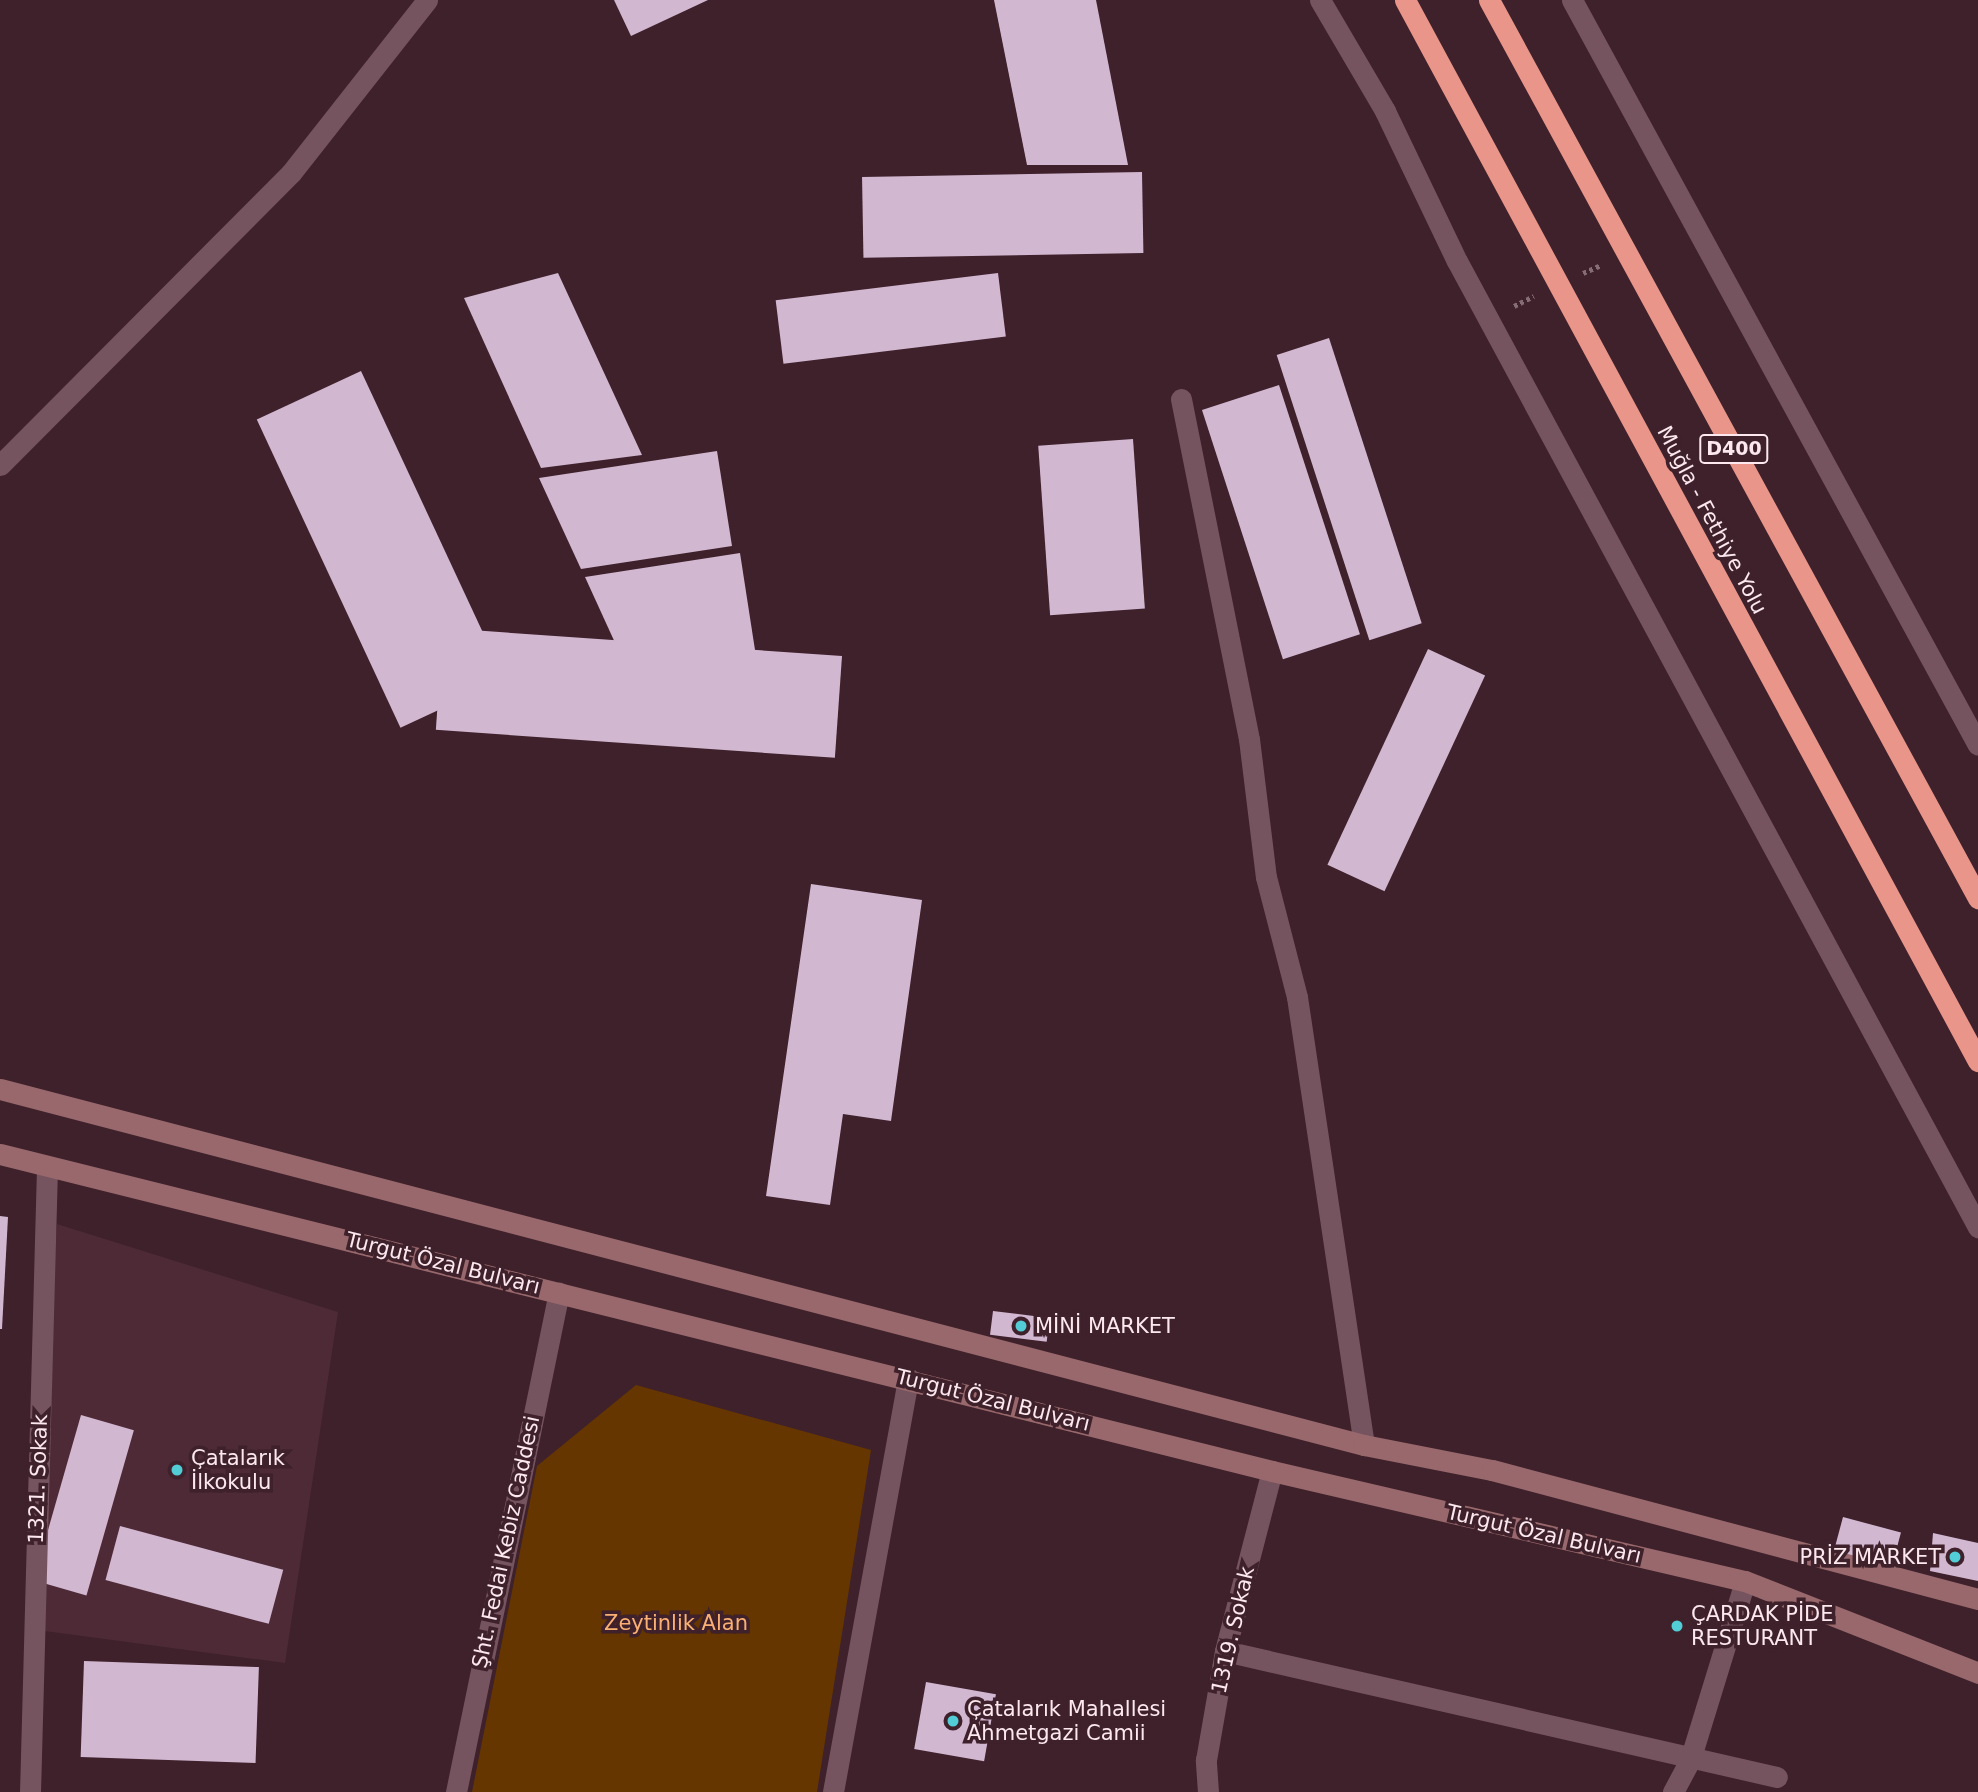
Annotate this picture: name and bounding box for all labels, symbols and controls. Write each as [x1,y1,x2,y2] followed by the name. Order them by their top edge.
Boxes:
[1652,422,1772,618] street label: Muğla - Fethiye Yolu
[1699,433,1769,464] road number: D400
[343,1227,543,1299] street label: Turgut Özal Bulvarı
[1035,1313,1175,1339] place label: MİNİ MARKET
[1013,1318,1029,1334] marker: MİNİ MARKET
[893,1364,1093,1436] street label: Turgut Özal Bulvarı
[23,1414,53,1544] street label: 1321. Sokak
[467,1414,545,1670] street label: Şht. Fedai Kebiz Caddesi
[191,1445,285,1495] place label: Çatalarık İlkokulu
[169,1462,185,1478] marker: Çatalarık İlkokulu
[1444,1499,1644,1569] street label: Turgut Özal Bulvarı
[1800,1544,1941,1570] place label: PRİZ MARKET
[1947,1549,1963,1565] marker: PRİZ MARKET
[1206,1564,1260,1696] street label: 1319. Sokak
[1691,1601,1834,1651] place label: ÇARDAK PİDE RESTURANT
[604,1610,748,1636] park label: Zeytinlik Alan
[1669,1618,1685,1634] marker: ÇARDAK PİDE RESTURANT
[967,1696,1166,1746] place label: Çatalarık Mahallesi Ahmetgazi Camii
[945,1713,961,1729] marker: Çatalarık Mahallesi Ahmetgazi Camii

